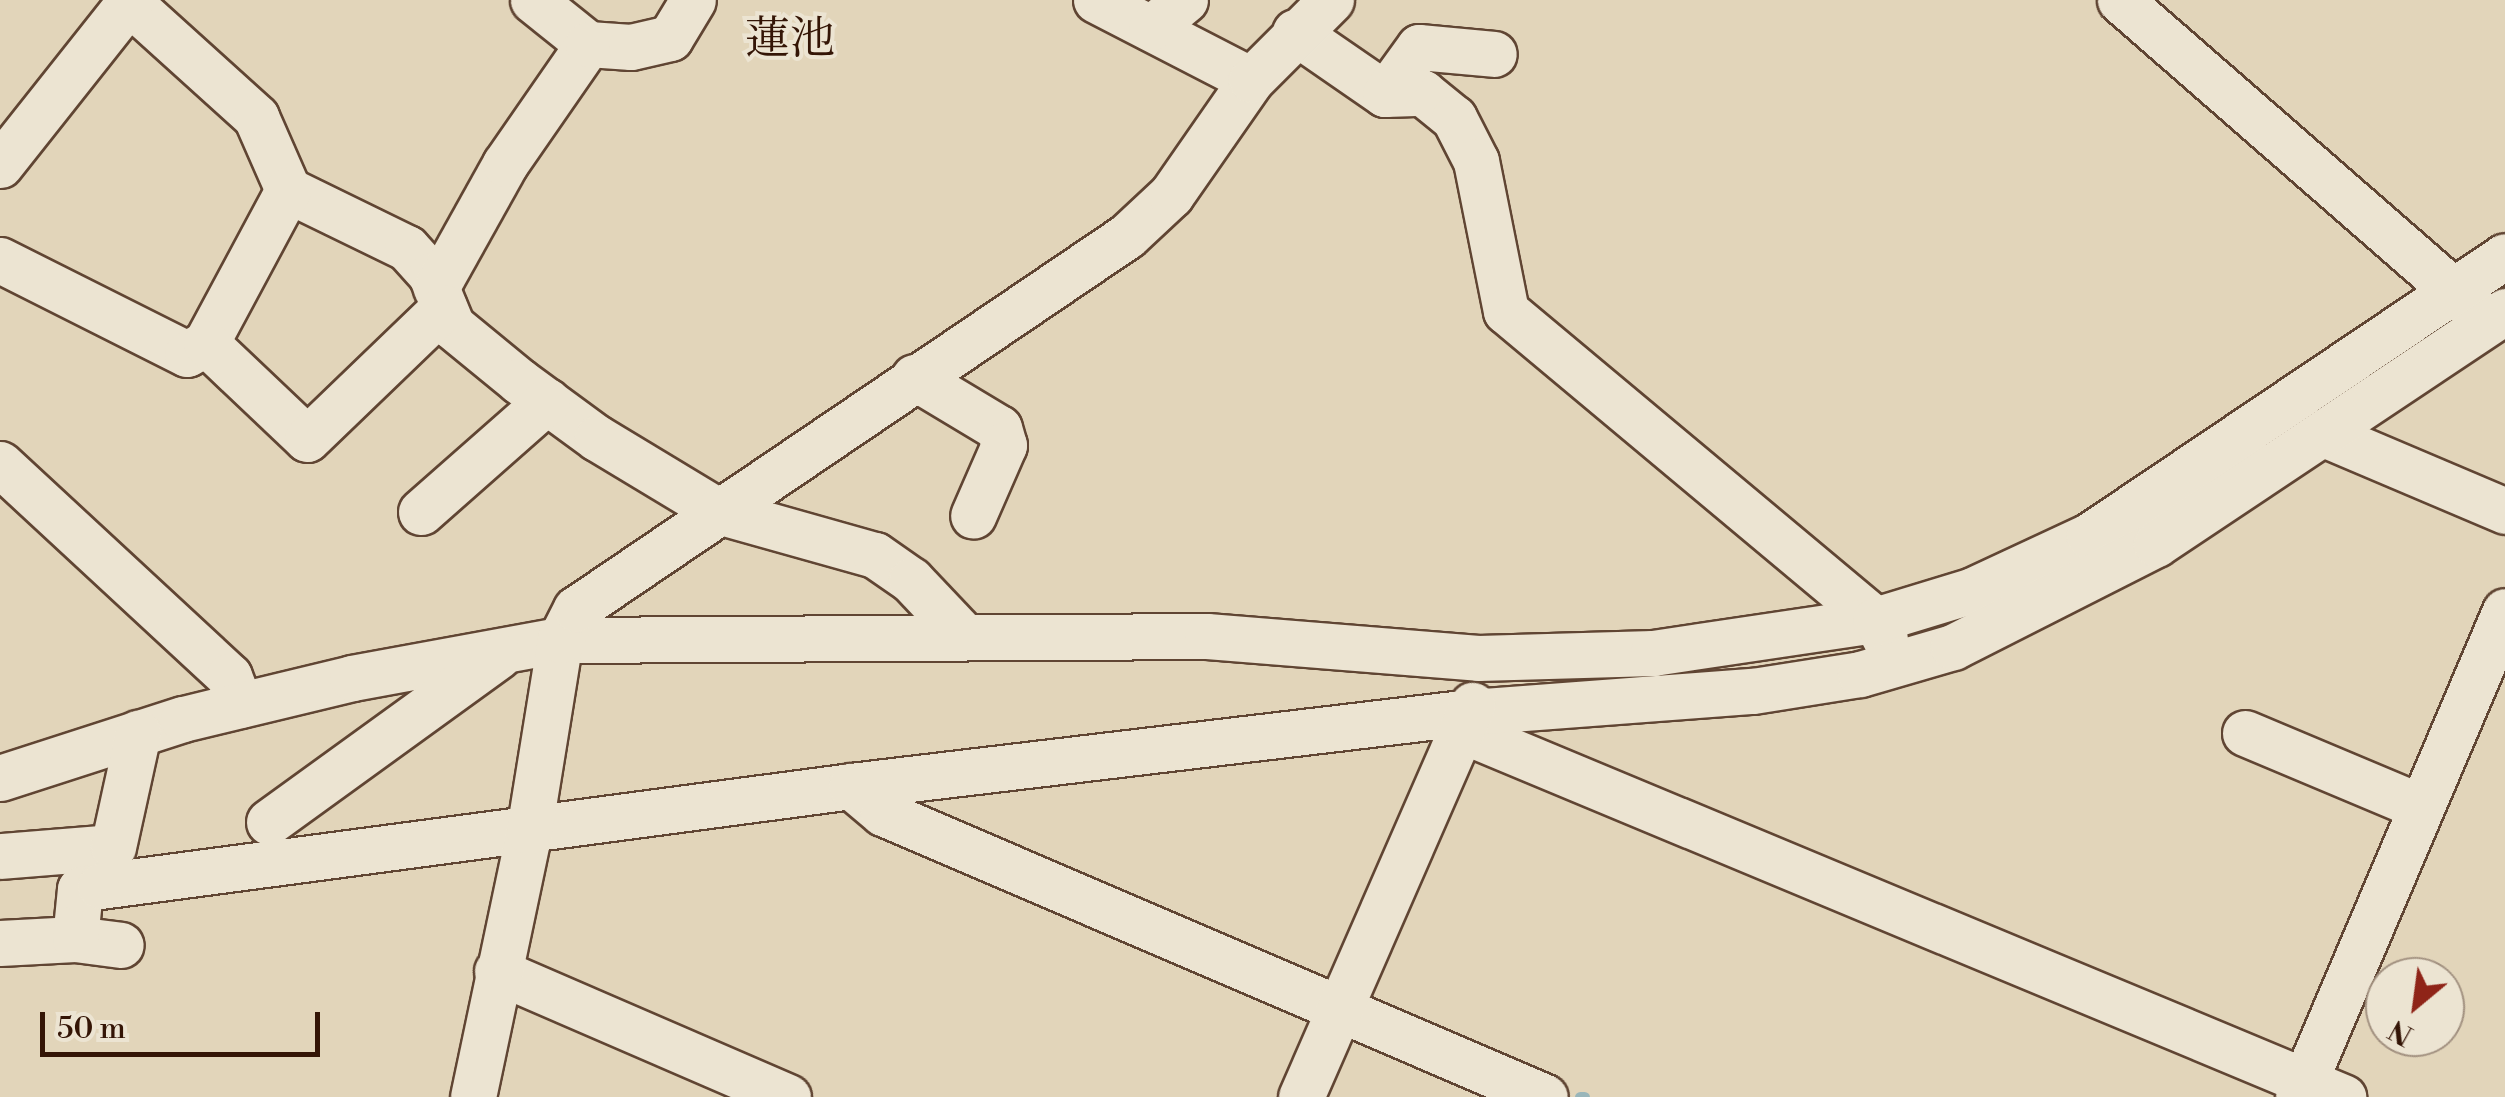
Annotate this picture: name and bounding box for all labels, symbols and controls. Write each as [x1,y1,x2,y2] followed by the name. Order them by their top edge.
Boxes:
[745,13,835,67] district label: 蓮池
[2365,957,2465,1057] north arrow
[45,992,325,1054] scale bar
[57,1010,126,1048] text: 50 m
[2383,1011,2419,1053] text: N

